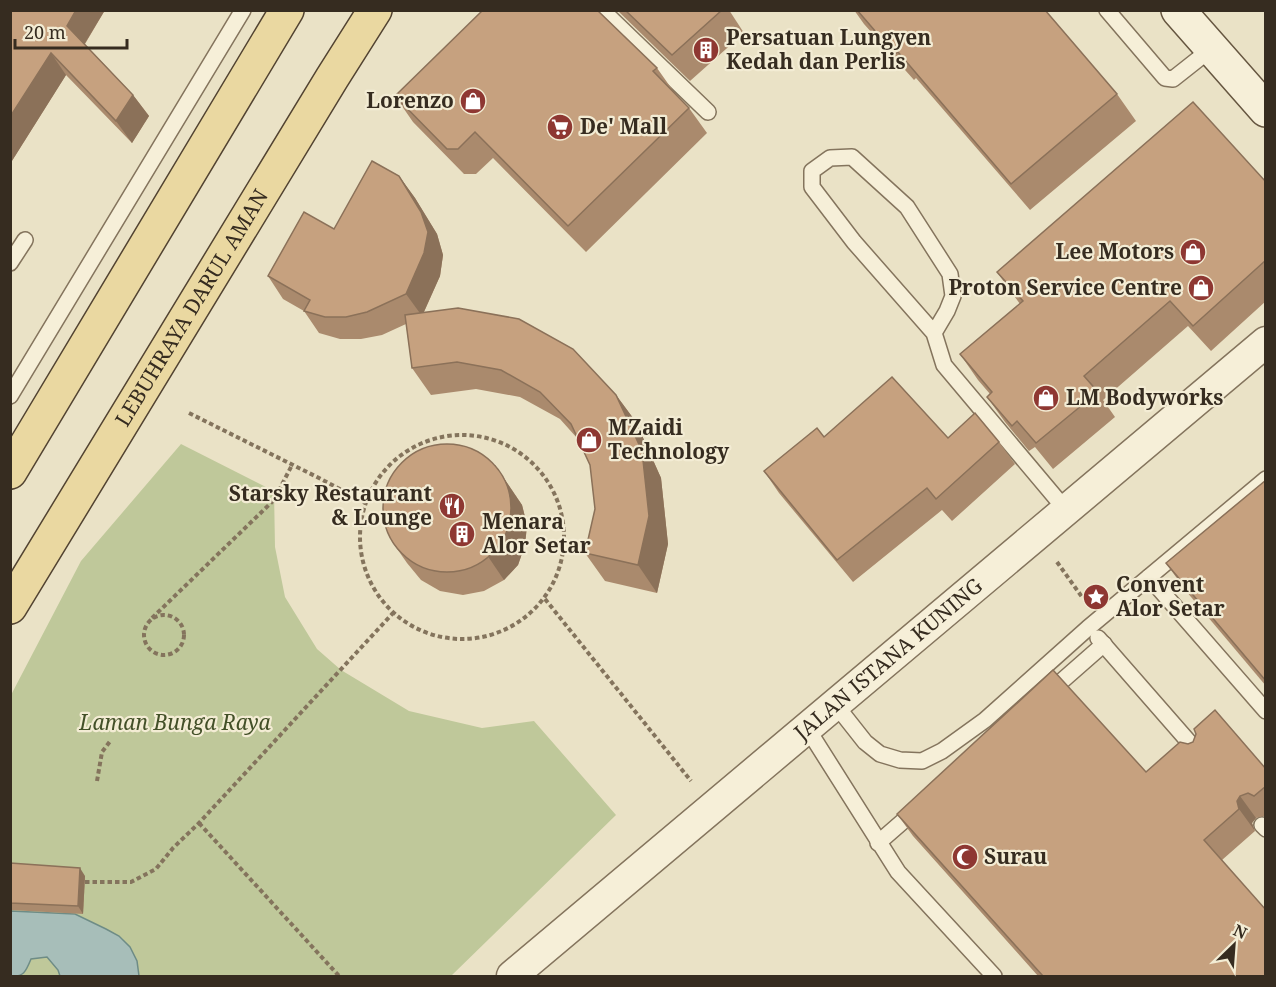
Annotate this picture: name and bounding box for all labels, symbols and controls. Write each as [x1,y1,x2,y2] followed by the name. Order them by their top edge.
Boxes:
[15,12,128,50] scale bar
[24,20,66,44] text: 20 m
[726,23,931,75] place label: Persatuan Lungyen Kedah dan Perlis
[691,35,721,65] building icon: Persatuan Lungyen Kedah dan Perlis
[366,86,454,114] place label: Lorenzo
[458,86,488,116] shop icon: Lorenzo
[545,112,575,142] supermarket icon: De' Mall
[580,112,668,140] place label: De' Mall
[108,184,274,431] street label: LEBUHRAYA DARUL AMAN
[1055,237,1174,265] place label: Lee Motors
[1178,237,1208,267] shop icon: Lee Motors
[948,273,1182,301] place label: Proton Service Centre
[1186,273,1216,303] shop icon: Proton Service Centre
[1031,383,1061,413] shop icon: LM Bodyworks
[1066,383,1223,411] place label: LM Bodyworks
[608,413,730,465] place label: MZaidi Technology
[574,425,604,455] shop icon: MZaidi Technology
[229,479,432,531] place label: Starsky Restaurant & Lounge
[437,491,467,521] restaurant icon: Starsky Restaurant & Lounge
[482,507,591,559] place label: Menara Alor Setar
[447,519,477,549] building icon: Menara Alor Setar
[1116,570,1225,622] place label: Convent Alor Setar
[787,571,988,746] street label: JALAN ISTANA KUNING
[1081,582,1111,612] place icon: Convent Alor Setar
[78,708,272,736] park label: Laman Bunga Raya
[950,842,980,872] mosque icon: Surau
[984,842,1047,870] place label: Surau
[1204,915,1264,975] north arrow
[1230,919,1251,944] text: N

